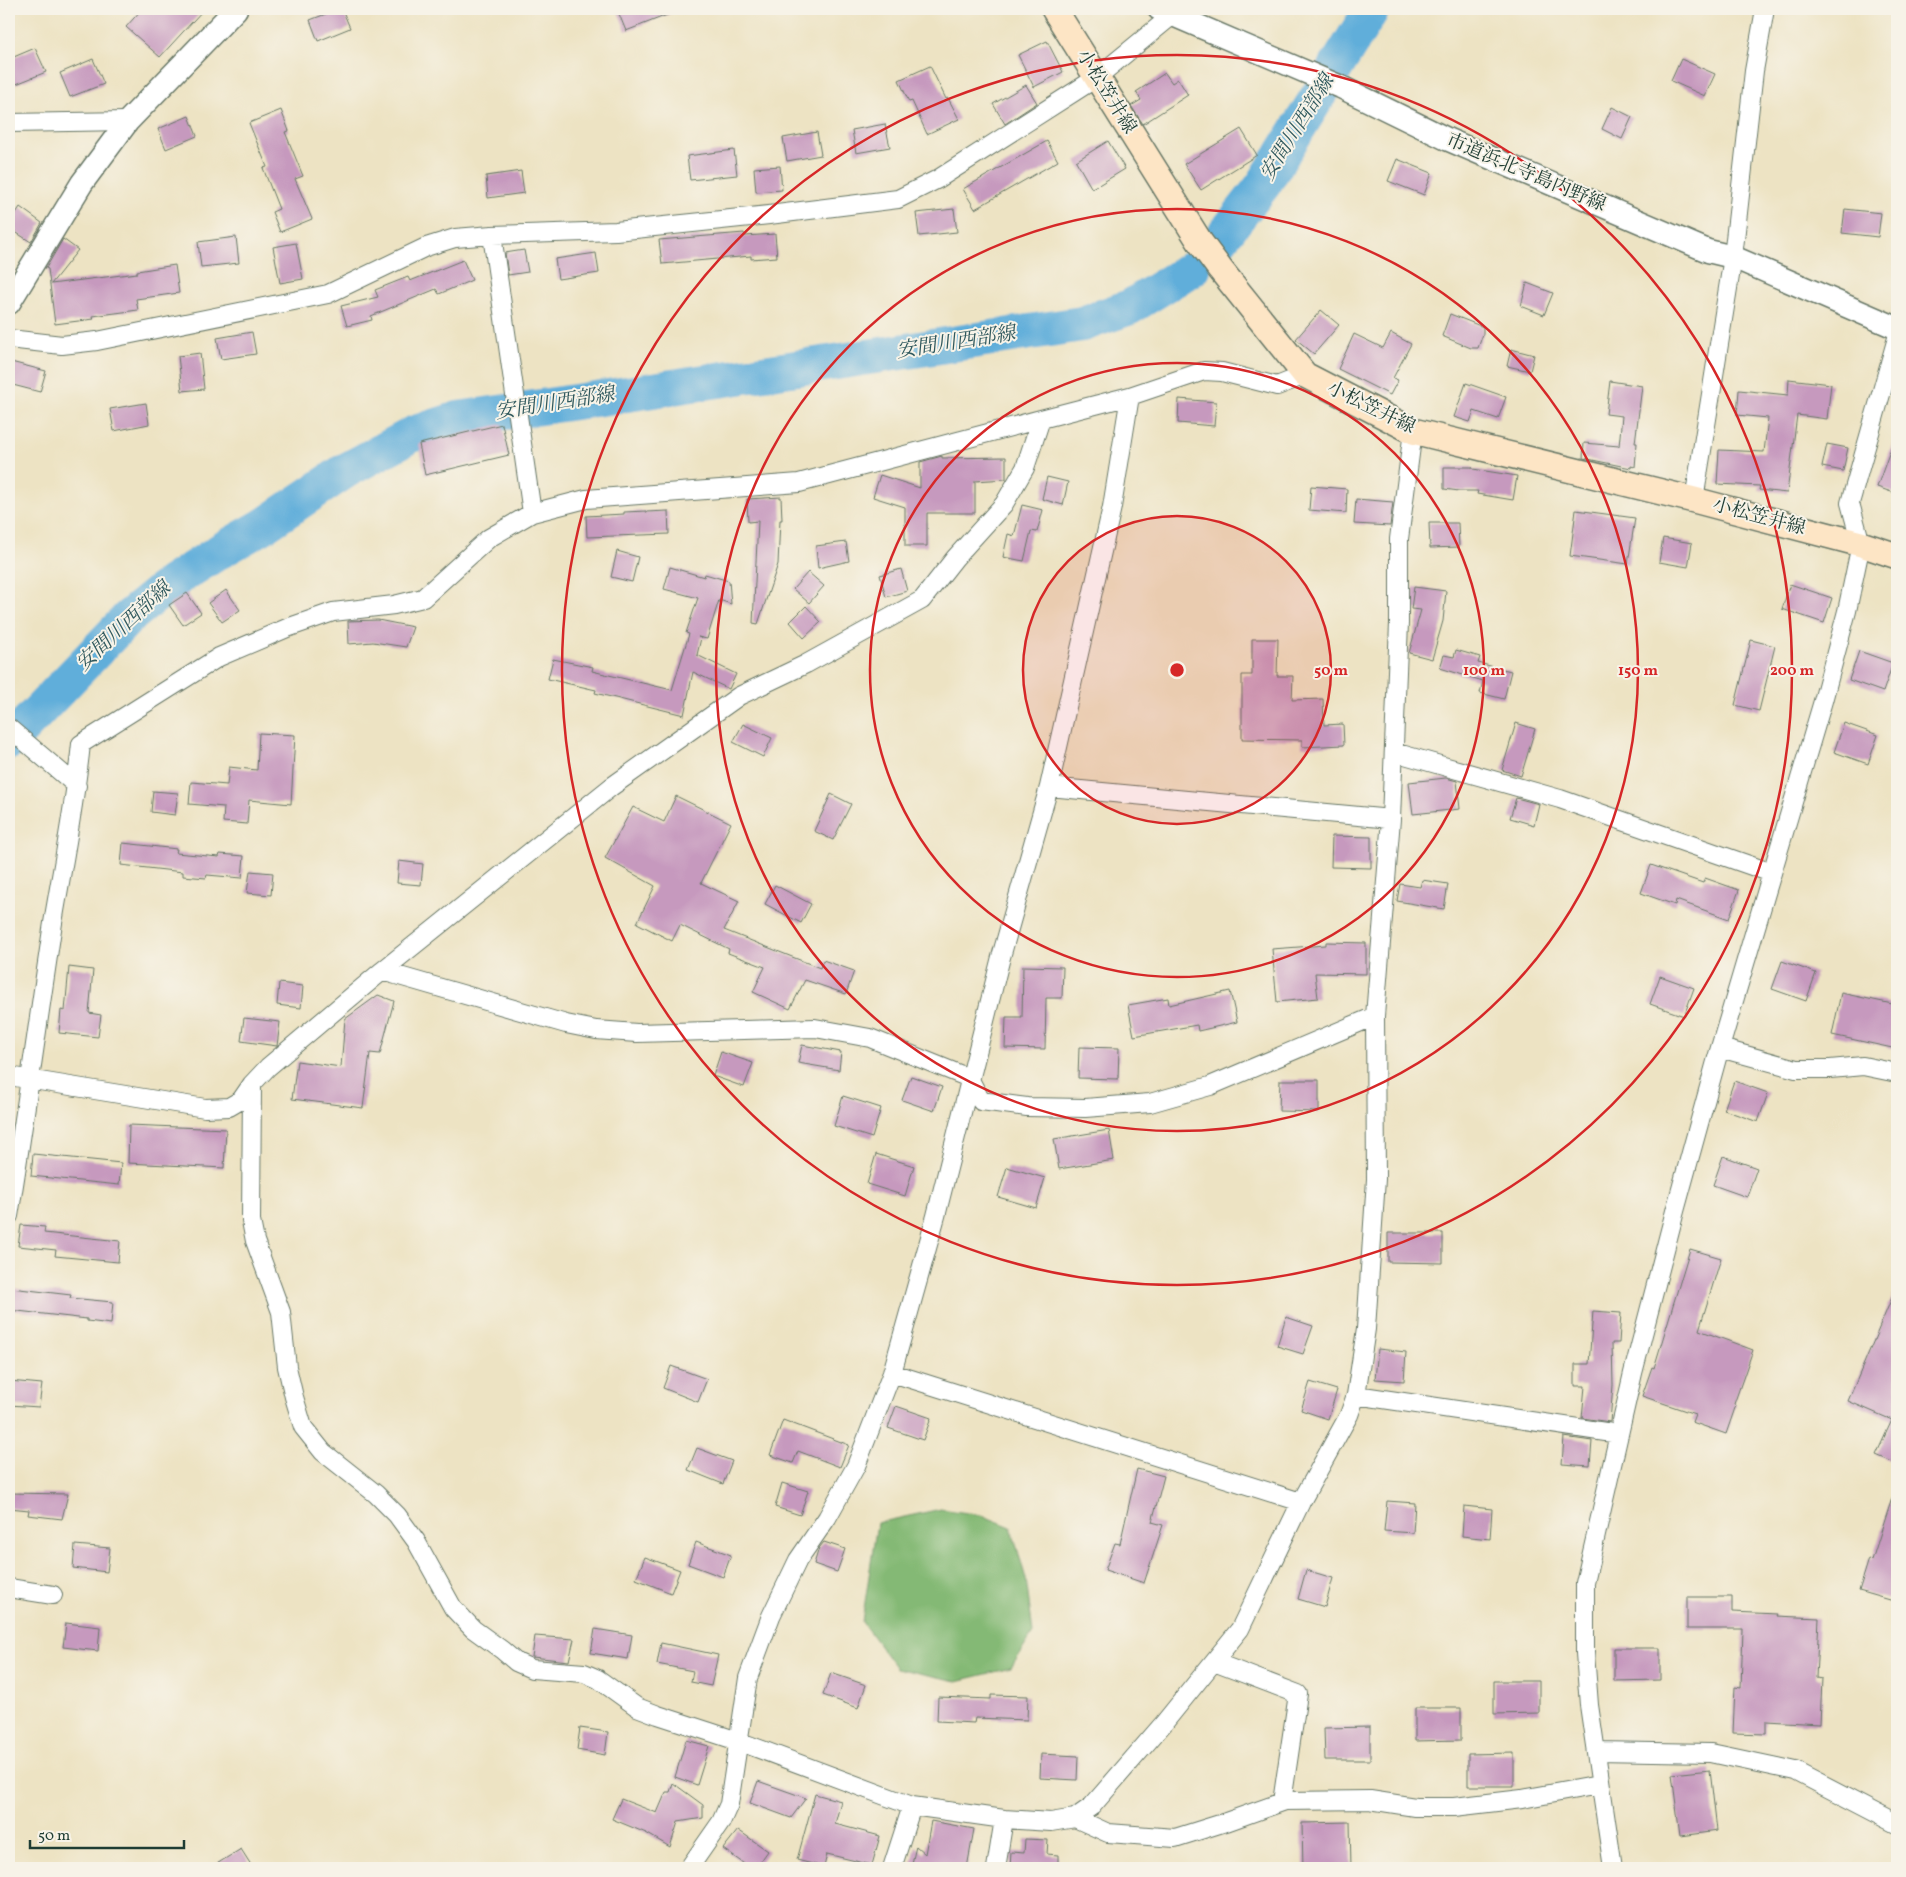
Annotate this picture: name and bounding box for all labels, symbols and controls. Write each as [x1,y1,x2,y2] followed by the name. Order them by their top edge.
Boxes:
[1070,45,1142,139] street label: 小松笠井線
[1254,67,1343,186] water label: 安間川西部線
[1442,128,1610,218] street label: 市道浜北寺島内野線
[895,319,1020,366] water label: 安間川西部線
[1323,375,1419,441] street label: 小松笠井線
[494,380,619,427] water label: 安間川西部線
[1710,492,1808,542] street label: 小松笠井線
[71,574,180,678] water label: 安間川西部線
[1168,661,1186,679] centre of rings
[1314,661,1348,682] text: 50 m
[1463,661,1506,682] text: 100 m
[1618,661,1658,682] text: 150 m
[1770,661,1814,682] text: 200 m
[30,1817,184,1849] scale bar
[38,1826,70,1847] text: 50 m

